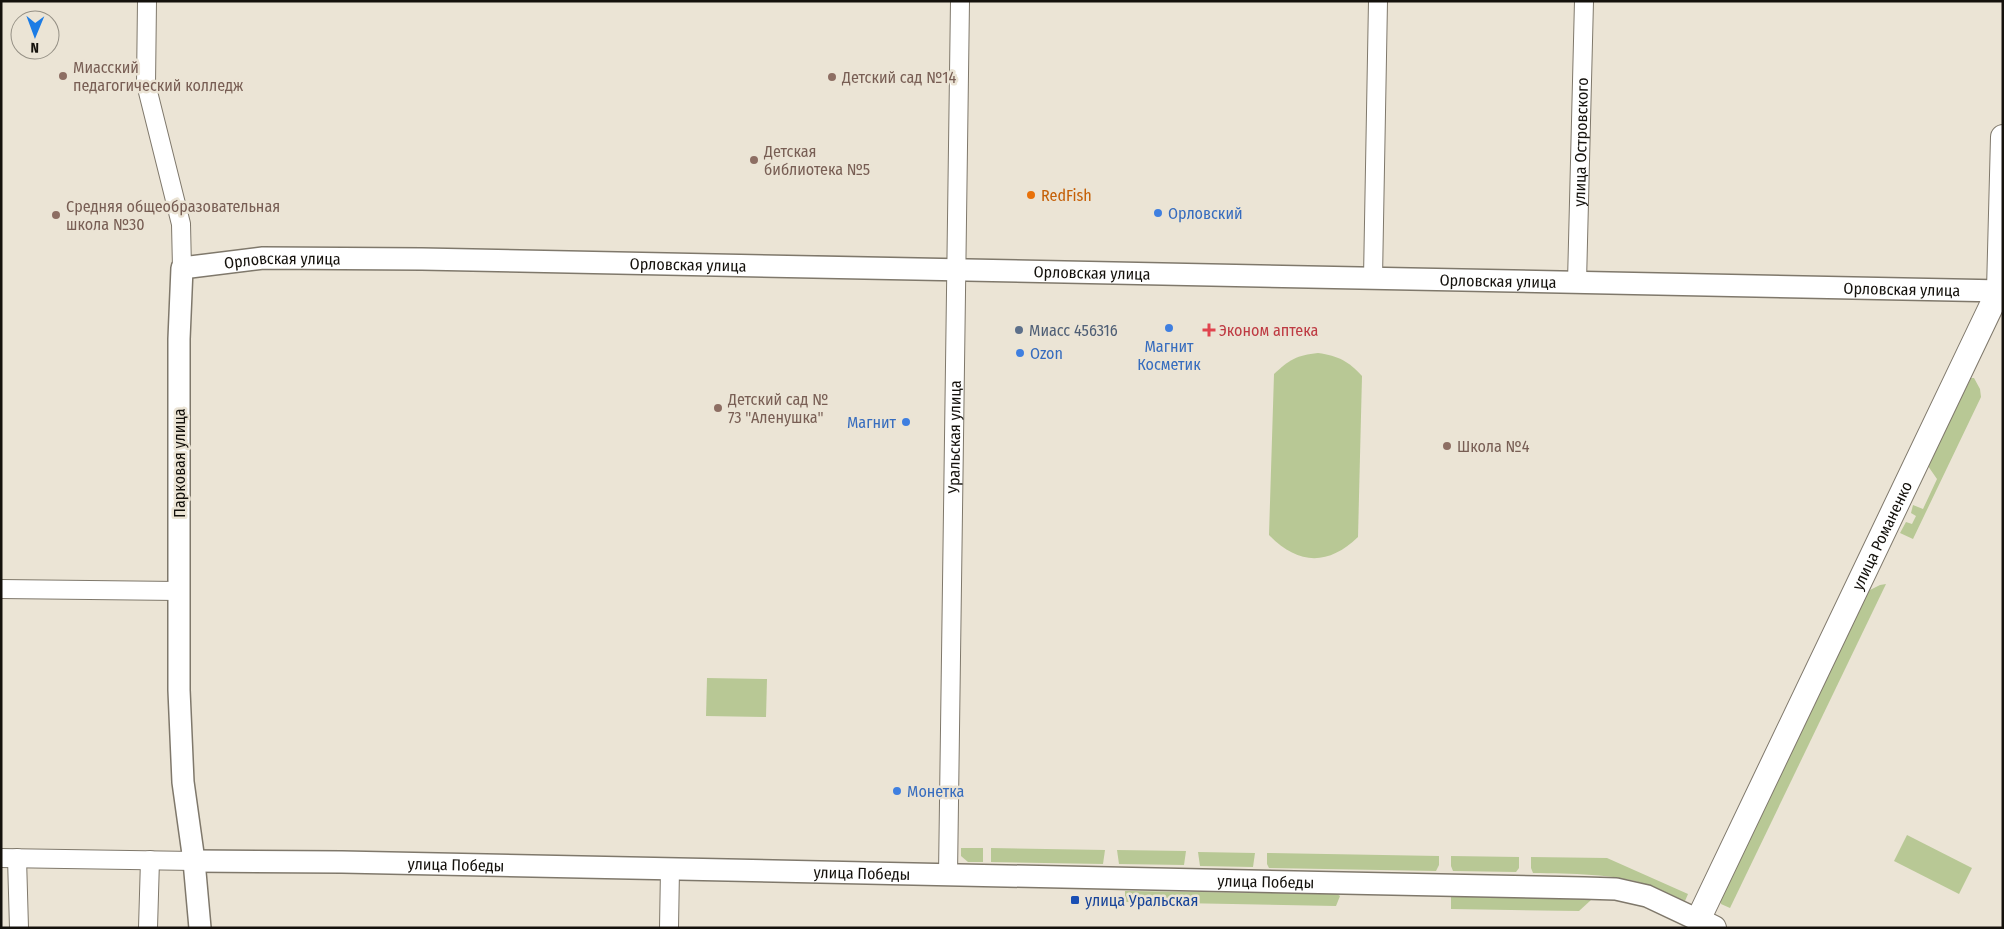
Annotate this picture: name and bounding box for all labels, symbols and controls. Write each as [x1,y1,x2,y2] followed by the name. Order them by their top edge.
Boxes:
[10,10,60,60] north arrow
[30,39,39,56] text: N
[73,58,244,95] place label: Миасский педагогический колледж
[841,68,957,87] place label: Детский сад №14
[57,70,69,82] marker: Миасский педагогический колледж
[826,71,838,83] marker: Детский сад №14
[1570,77,1592,207] street label: улица Островского
[763,142,870,179] place label: Детская библиотека №5
[748,154,760,166] marker: Детская библиотека №5
[1041,186,1092,205] place label: RedFish
[1025,189,1037,201] marker: RedFish
[66,197,280,234] place label: Средняя общеобразовательная школа №30
[1168,204,1243,223] place label: Орловский
[1152,207,1164,219] marker: Орловский
[50,209,62,221] marker: Средняя общеобразовательная школа №30
[223,249,341,273] street label: Орловская улица
[630,254,747,276] street label: Орловская улица
[1033,262,1151,284] street label: Орловская улица
[1439,271,1557,292] street label: Орловская улица
[1843,279,1961,300] street label: Орловская улица
[1029,321,1118,340] place label: Миасс 456316
[1219,321,1319,340] place label: Эконом аптека
[1163,322,1175,334] marker: Магнит Косметик
[1013,324,1025,336] marker: Миасс 456316
[1203,324,1215,336] marker: Эконом аптека
[1137,337,1201,374] place label: Магнит Косметик
[1030,344,1063,363] place label: Ozon
[1014,347,1026,359] marker: Ozon
[944,380,965,495] street label: Уральская улица
[727,390,828,427] place label: Детский сад № 73 "Аленушка"
[712,402,724,414] marker: Детский сад № 73 "Аленушка"
[170,408,189,518] street label: Парковая улица
[847,413,896,432] place label: Магнит
[900,416,912,428] marker: Магнит
[1457,437,1530,456] place label: Школа №4
[1441,440,1453,452] marker: Школа №4
[1848,478,1916,593] street label: улица Романенко
[907,782,965,801] place label: Монетка
[891,785,903,797] marker: Монетка
[407,854,505,875] street label: улица Победы
[813,863,910,884] street label: улица Победы
[1217,871,1314,892] street label: улица Победы
[1085,891,1198,910] place label: улица Уральская
[1069,894,1081,906] marker: улица Уральская

